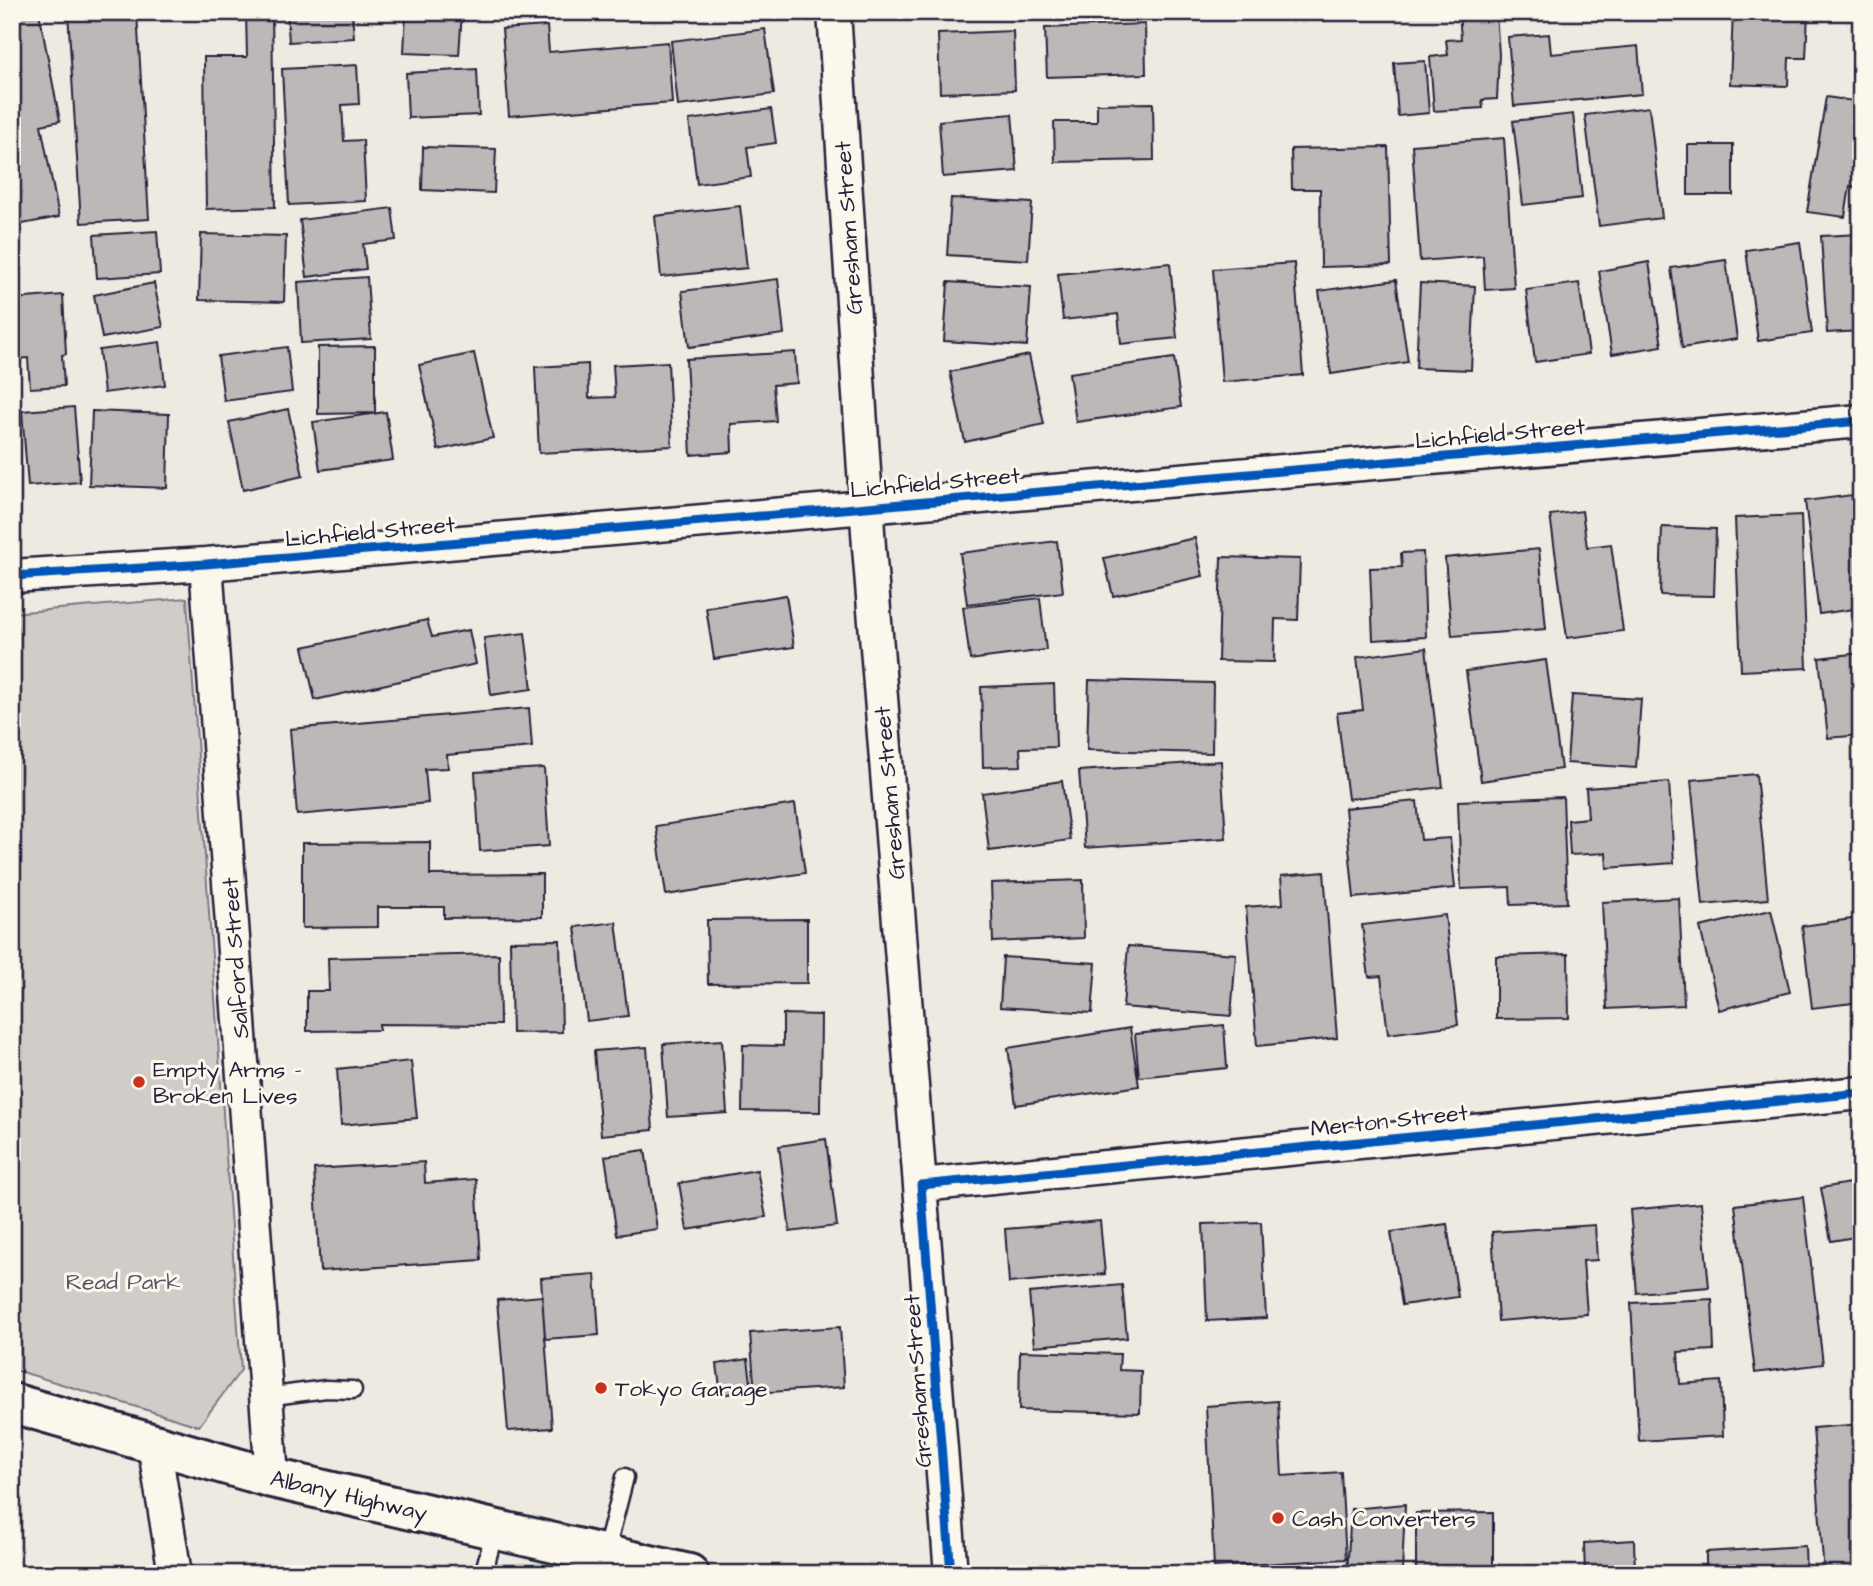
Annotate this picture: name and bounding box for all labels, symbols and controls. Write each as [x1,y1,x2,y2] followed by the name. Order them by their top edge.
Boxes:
[827,139,871,316] street label: Gresham Street
[1414,411,1587,457] street label: Lichfield Street
[849,460,1022,506] street label: Lichfield Street
[284,509,457,555] street label: Lichfield Street
[866,704,914,881] street label: Gresham Street
[214,876,258,1040] street label: Salford Street
[153,1054,302,1112] place label: Empty Arms - Broken Lives
[131,1074,147,1090] marker: Empty Arms - Broken Lives
[1309,1097,1470,1145] street label: Merton Street
[66,1266,180,1298] park label: Read Park
[896,1292,940,1469] street label: Gresham Street
[615,1373,768,1406] place label: Tokyo Garage
[593,1380,609,1396] marker: Tokyo Garage
[267,1462,431,1531] street label: Albany Highway
[1292,1503,1476,1535] place label: Cash Converters
[1270,1510,1286,1526] marker: Cash Converters

